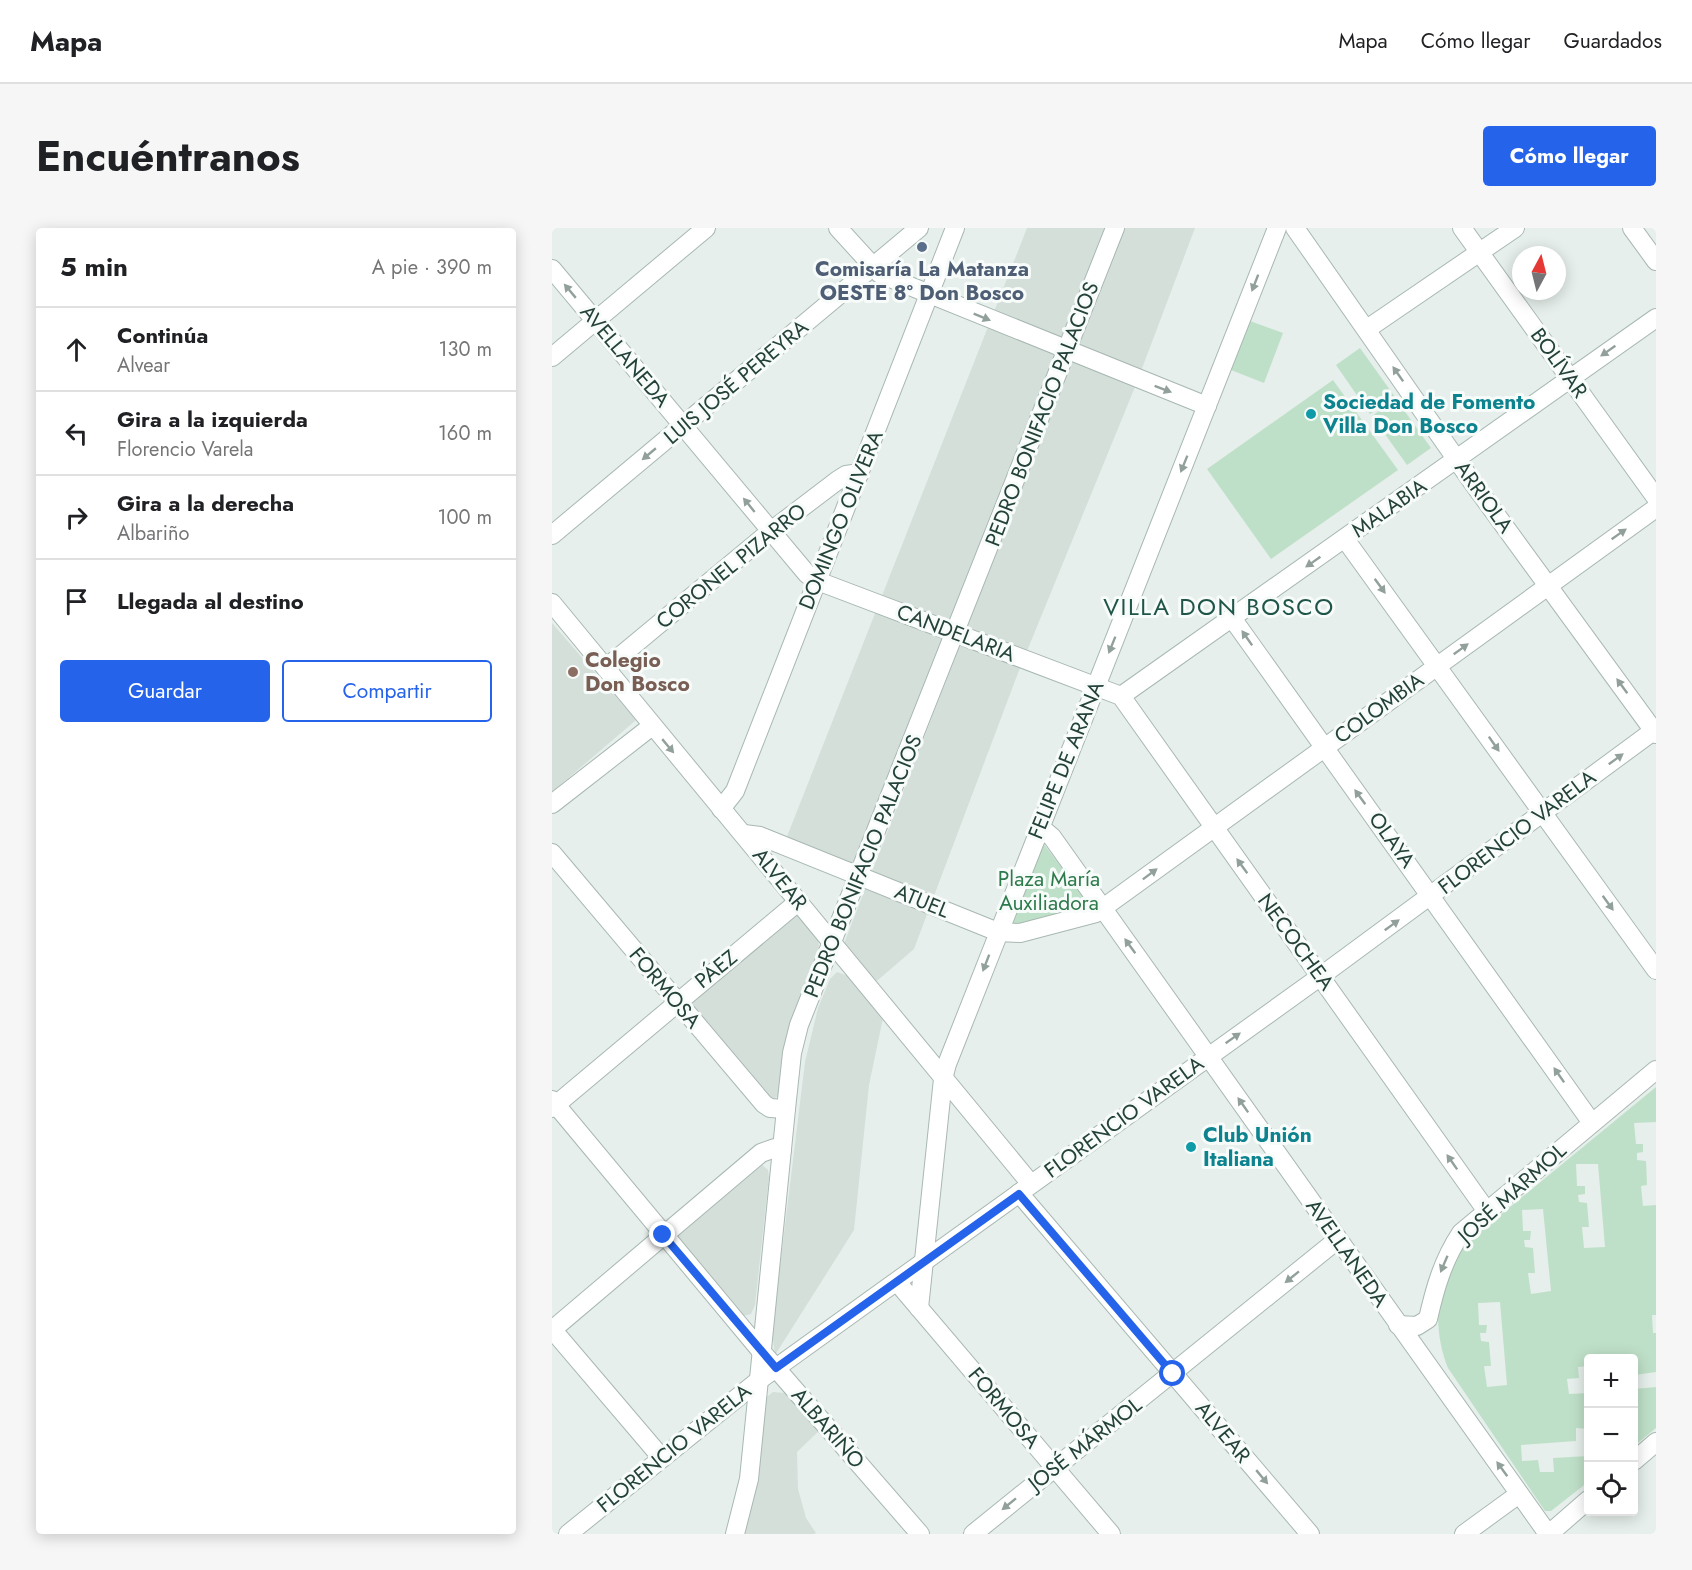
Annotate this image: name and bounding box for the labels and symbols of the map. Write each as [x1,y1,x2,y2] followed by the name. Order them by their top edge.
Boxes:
[915,240,929,254] marker: Comisaría La Matanza OESTE 8° Don Bosco
[1512,246,1566,300] north arrow
[815,254,1029,308] place label: Comisaría La Matanza OESTE 8° Don Bosco
[1250,274,1260,292] one-way arrow
[978,277,1106,551] street label: PEDRO BONIFACIO PALACIOS
[564,284,577,299] one-way arrow
[573,298,677,414] street label: AVELLANEDA
[657,312,815,451] street label: LUIS JOSÉ PEREYRA
[973,313,991,322] one-way arrow
[1523,322,1595,404] street label: BOLÍVAR
[1601,345,1617,357] one-way arrow
[1392,367,1404,383] one-way arrow
[1154,385,1172,394] one-way arrow
[1322,387,1535,441] place label: Sociedad de Fomento Villa Don Bosco
[1304,407,1318,421] marker: Sociedad de Fomento Villa Don Bosco
[791,426,891,614] street label: DOMINGO OLIVERA
[641,448,657,461] one-way arrow
[1179,455,1189,473] one-way arrow
[1447,455,1521,540] street label: ARRIOLA
[1345,471,1433,545] street label: MALABIA
[650,496,812,636] street label: CORONEL PIZARRO
[743,497,756,513] one-way arrow
[1611,528,1627,540] one-way arrow
[1305,556,1321,568] one-way arrow
[1373,579,1385,594] one-way arrow
[1103,589,1335,624] district label: VILLA DON BOSCO
[892,597,1020,669] street label: CANDELARIA
[1242,630,1253,646] one-way arrow
[1107,637,1117,655] one-way arrow
[1454,643,1469,655] one-way arrow
[585,645,690,699] place label: Colegio Don Bosco
[566,665,580,679] marker: Colegio Don Bosco
[1328,665,1430,751] street label: COLOMBIA
[1021,676,1111,843] street label: FELIPE DE ARANA
[1616,679,1628,695] one-way arrow
[796,730,930,1002] street label: PEDRO BONIFACIO PALACIOS
[1488,736,1500,752] one-way arrow
[662,738,675,754] one-way arrow
[1608,753,1624,765] one-way arrow
[1432,763,1602,901] street label: FLORENCIO VARELA
[1354,789,1366,805] one-way arrow
[1361,806,1423,874] street label: OLAYA
[746,841,815,917] street label: ALVEAR
[1236,859,1248,875] one-way arrow
[998,864,1100,918] park label: Plaza María Auxiliadora
[1142,867,1158,880] one-way arrow
[890,877,954,926] street label: ATUEL
[1250,887,1342,997] street label: NECOCHEA
[1602,894,1614,910] one-way arrow
[1383,919,1399,931] one-way arrow
[1125,938,1136,954] one-way arrow
[622,941,708,1035] street label: FORMOSA
[688,942,744,995] street label: PÁEZ
[981,954,991,972] one-way arrow
[1225,1032,1241,1044] one-way arrow
[1038,1049,1210,1185] street label: FLORENCIO VARELA
[1554,1067,1565,1083] one-way arrow
[1238,1097,1249,1113] one-way arrow
[1203,1120,1312,1174] place label: Club Unión Italiana
[1449,1136,1573,1252] street label: JOSÉ MÁRMOL
[1184,1140,1198,1154] marker: Club Unión Italiana
[1447,1154,1459,1170] one-way arrow
[1299,1193,1395,1313] street label: AVELLANEDA
[649,1221,675,1247] route end
[1439,1255,1448,1273] one-way arrow
[1284,1270,1300,1283] one-way arrow
[1159,1360,1185,1386] route start
[961,1361,1047,1455] street label: FORMOSA
[590,1376,758,1520] street label: FLORENCIO VARELA
[784,1381,872,1475] street label: ALBARIÑO
[1020,1390,1149,1500] street label: JOSÉ MÁRMOL
[1188,1395,1258,1469] street label: ALVEAR
[1496,1462,1508,1478] one-way arrow
[1255,1469,1268,1484] one-way arrow
[1002,1497,1017,1510] one-way arrow

